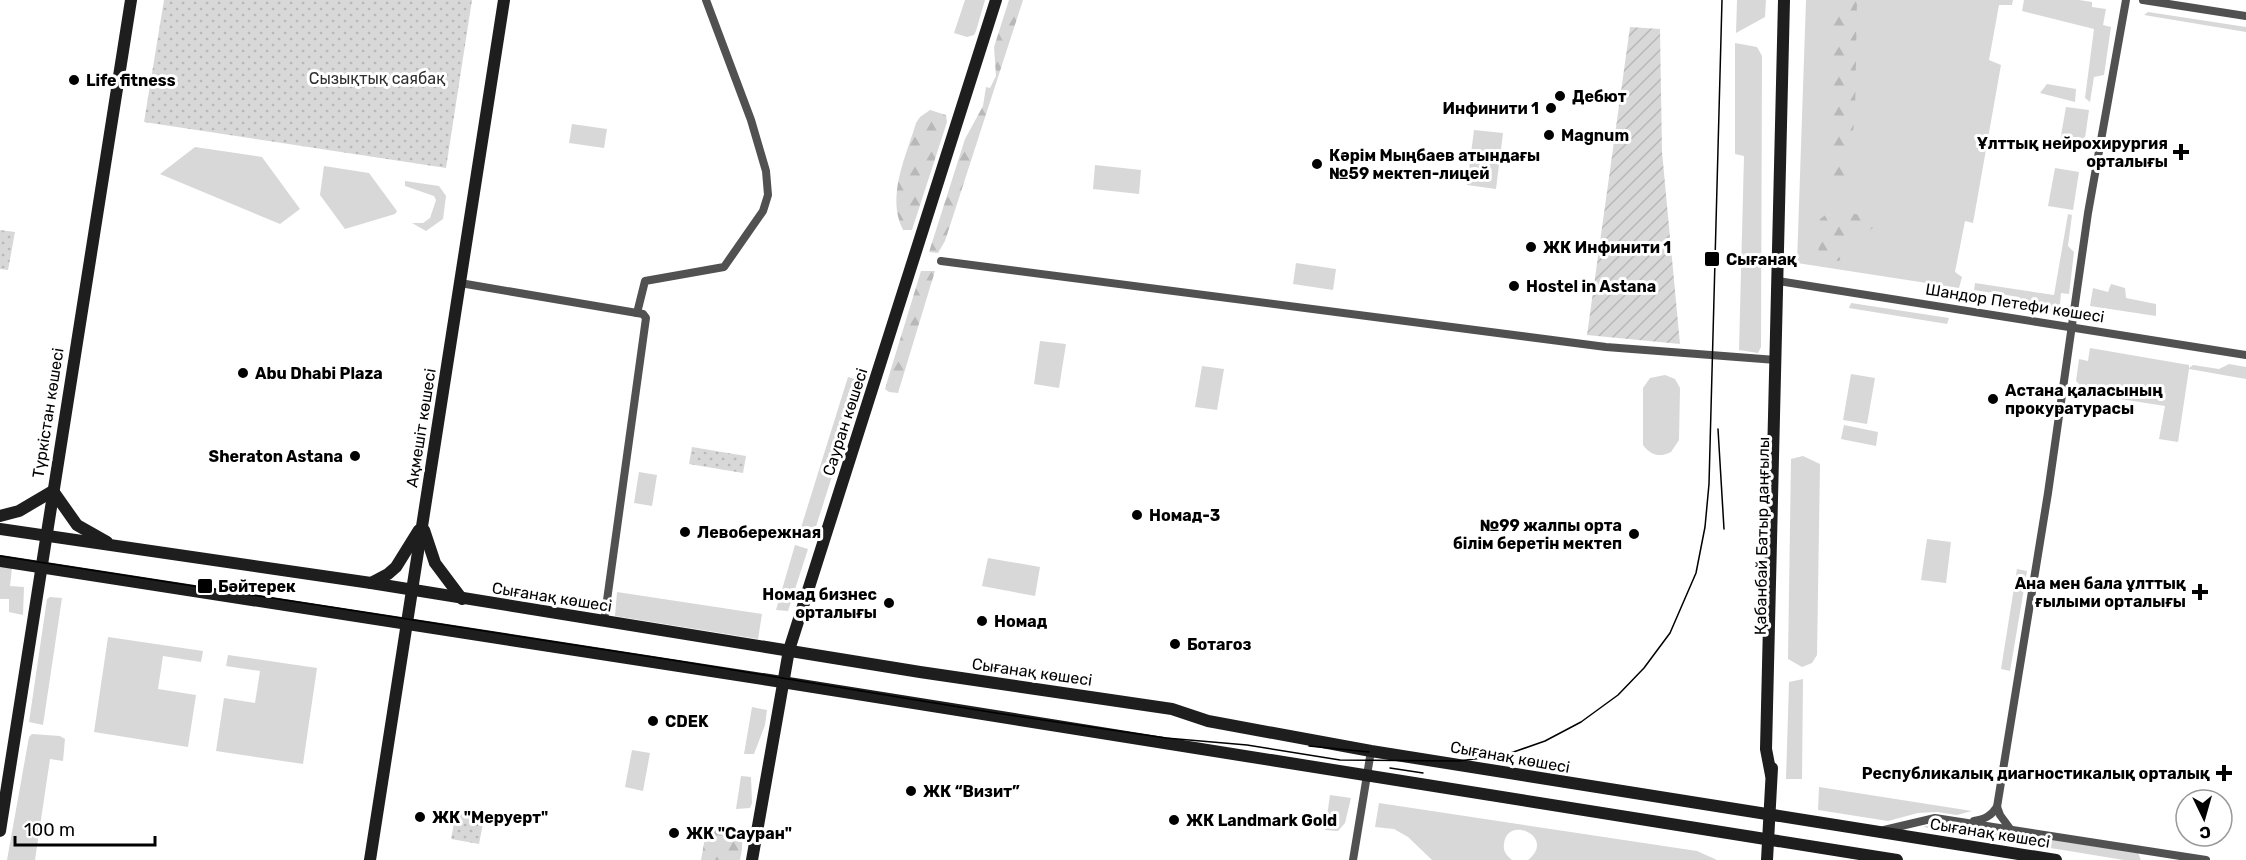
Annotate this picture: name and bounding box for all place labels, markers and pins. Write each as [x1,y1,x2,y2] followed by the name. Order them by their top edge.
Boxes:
[86,71,176,90] place label: Life fitness
[67,73,81,87] marker: Life fitness
[1572,87,1627,106] place label: Дебют
[1553,89,1567,103] marker: Дебют
[1442,99,1539,118] place label: Инфинити 1
[1544,101,1558,115] marker: Инфинити 1
[1561,126,1629,145] place label: Magnum
[1542,128,1556,142] marker: Magnum
[1977,134,2168,171] place label: Ұлттық нейрохирургия орталығы
[2172,143,2190,161] marker: Ұлттық нейрохирургия орталығы
[1329,146,1540,183] place label: Кәрім Мыңбаев атындағы №59 мектеп-лицей
[1310,157,1324,171] marker: Кәрім Мыңбаев атындағы №59 мектеп-лицей
[1543,238,1671,257] place label: ЖК Инфинити 1
[1524,240,1538,254] marker: ЖК Инфинити 1
[1703,250,1721,268] marker: Сығанақ
[1726,250,1797,269] place label: Сығанақ
[1526,277,1656,296] place label: Hostel in Astana
[1507,279,1521,293] marker: Hostel in Astana
[255,364,383,383] place label: Abu Dhabi Plaza
[236,366,250,380] marker: Abu Dhabi Plaza
[2005,381,2163,418] place label: Астана қаласының прокуратурасы
[1986,392,2000,406] marker: Астана қаласының прокуратурасы
[209,447,343,466] place label: Sheraton Astana
[348,449,362,463] marker: Sheraton Astana
[1149,506,1220,525] place label: Номад-3
[1130,508,1144,522] marker: Номад-3
[1453,516,1622,553] place label: №99 жалпы орта білім беретін мектеп
[697,523,821,542] place label: Левобережная
[678,525,692,539] marker: Левобережная
[1627,527,1641,541] marker: №99 жалпы орта білім беретін мектеп
[2015,574,2186,611] place label: Ана мен бала ұлттық ғылыми орталығы
[196,577,214,595] marker: Бәйтерек
[218,577,296,596] place label: Бәйтерек
[2191,583,2209,601] marker: Ана мен бала ұлттық ғылыми орталығы
[762,585,877,622] place label: Номад бизнес орталығы
[882,596,896,610] marker: Номад бизнес орталығы
[994,612,1048,631] place label: Номад
[975,614,989,628] marker: Номад
[1187,635,1251,654] place label: Ботагоз
[1168,637,1182,651] marker: Ботагоз
[665,712,709,731] place label: CDEK
[646,714,660,728] marker: CDEK
[1862,764,2210,783] place label: Республикалық диагностикалық орталық
[2215,764,2233,782] marker: Республикалық диагностикалық орталық
[923,782,1020,801] place label: ЖК “Визит”
[904,784,918,798] marker: ЖК “Визит”
[432,808,548,827] place label: ЖК "Меруерт"
[413,810,427,824] marker: ЖК "Меруерт"
[1186,811,1337,830] place label: ЖК Landmark Gold
[1167,813,1181,827] marker: ЖК Landmark Gold
[686,824,792,843] place label: ЖК "Сауран"
[667,826,681,840] marker: ЖК "Сауран"

